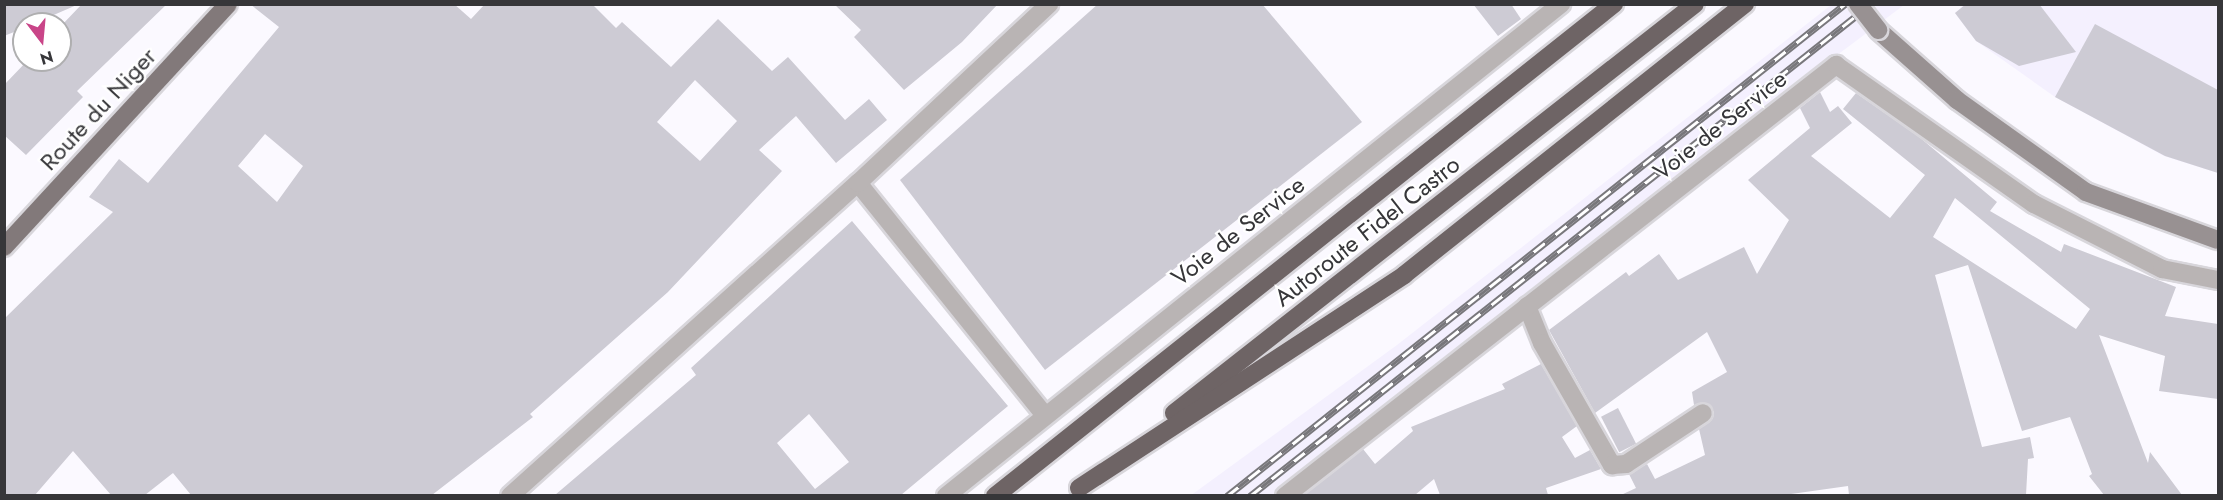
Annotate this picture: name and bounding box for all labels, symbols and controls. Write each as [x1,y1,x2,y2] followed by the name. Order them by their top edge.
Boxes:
[12,12,72,72] north arrow
[34,42,162,176] street label: Route du Niger
[1648,64,1792,186] street label: Voie de Service
[1269,150,1465,312] street label: Autoroute Fidel Castro
[1166,170,1310,292] street label: Voie de Service

